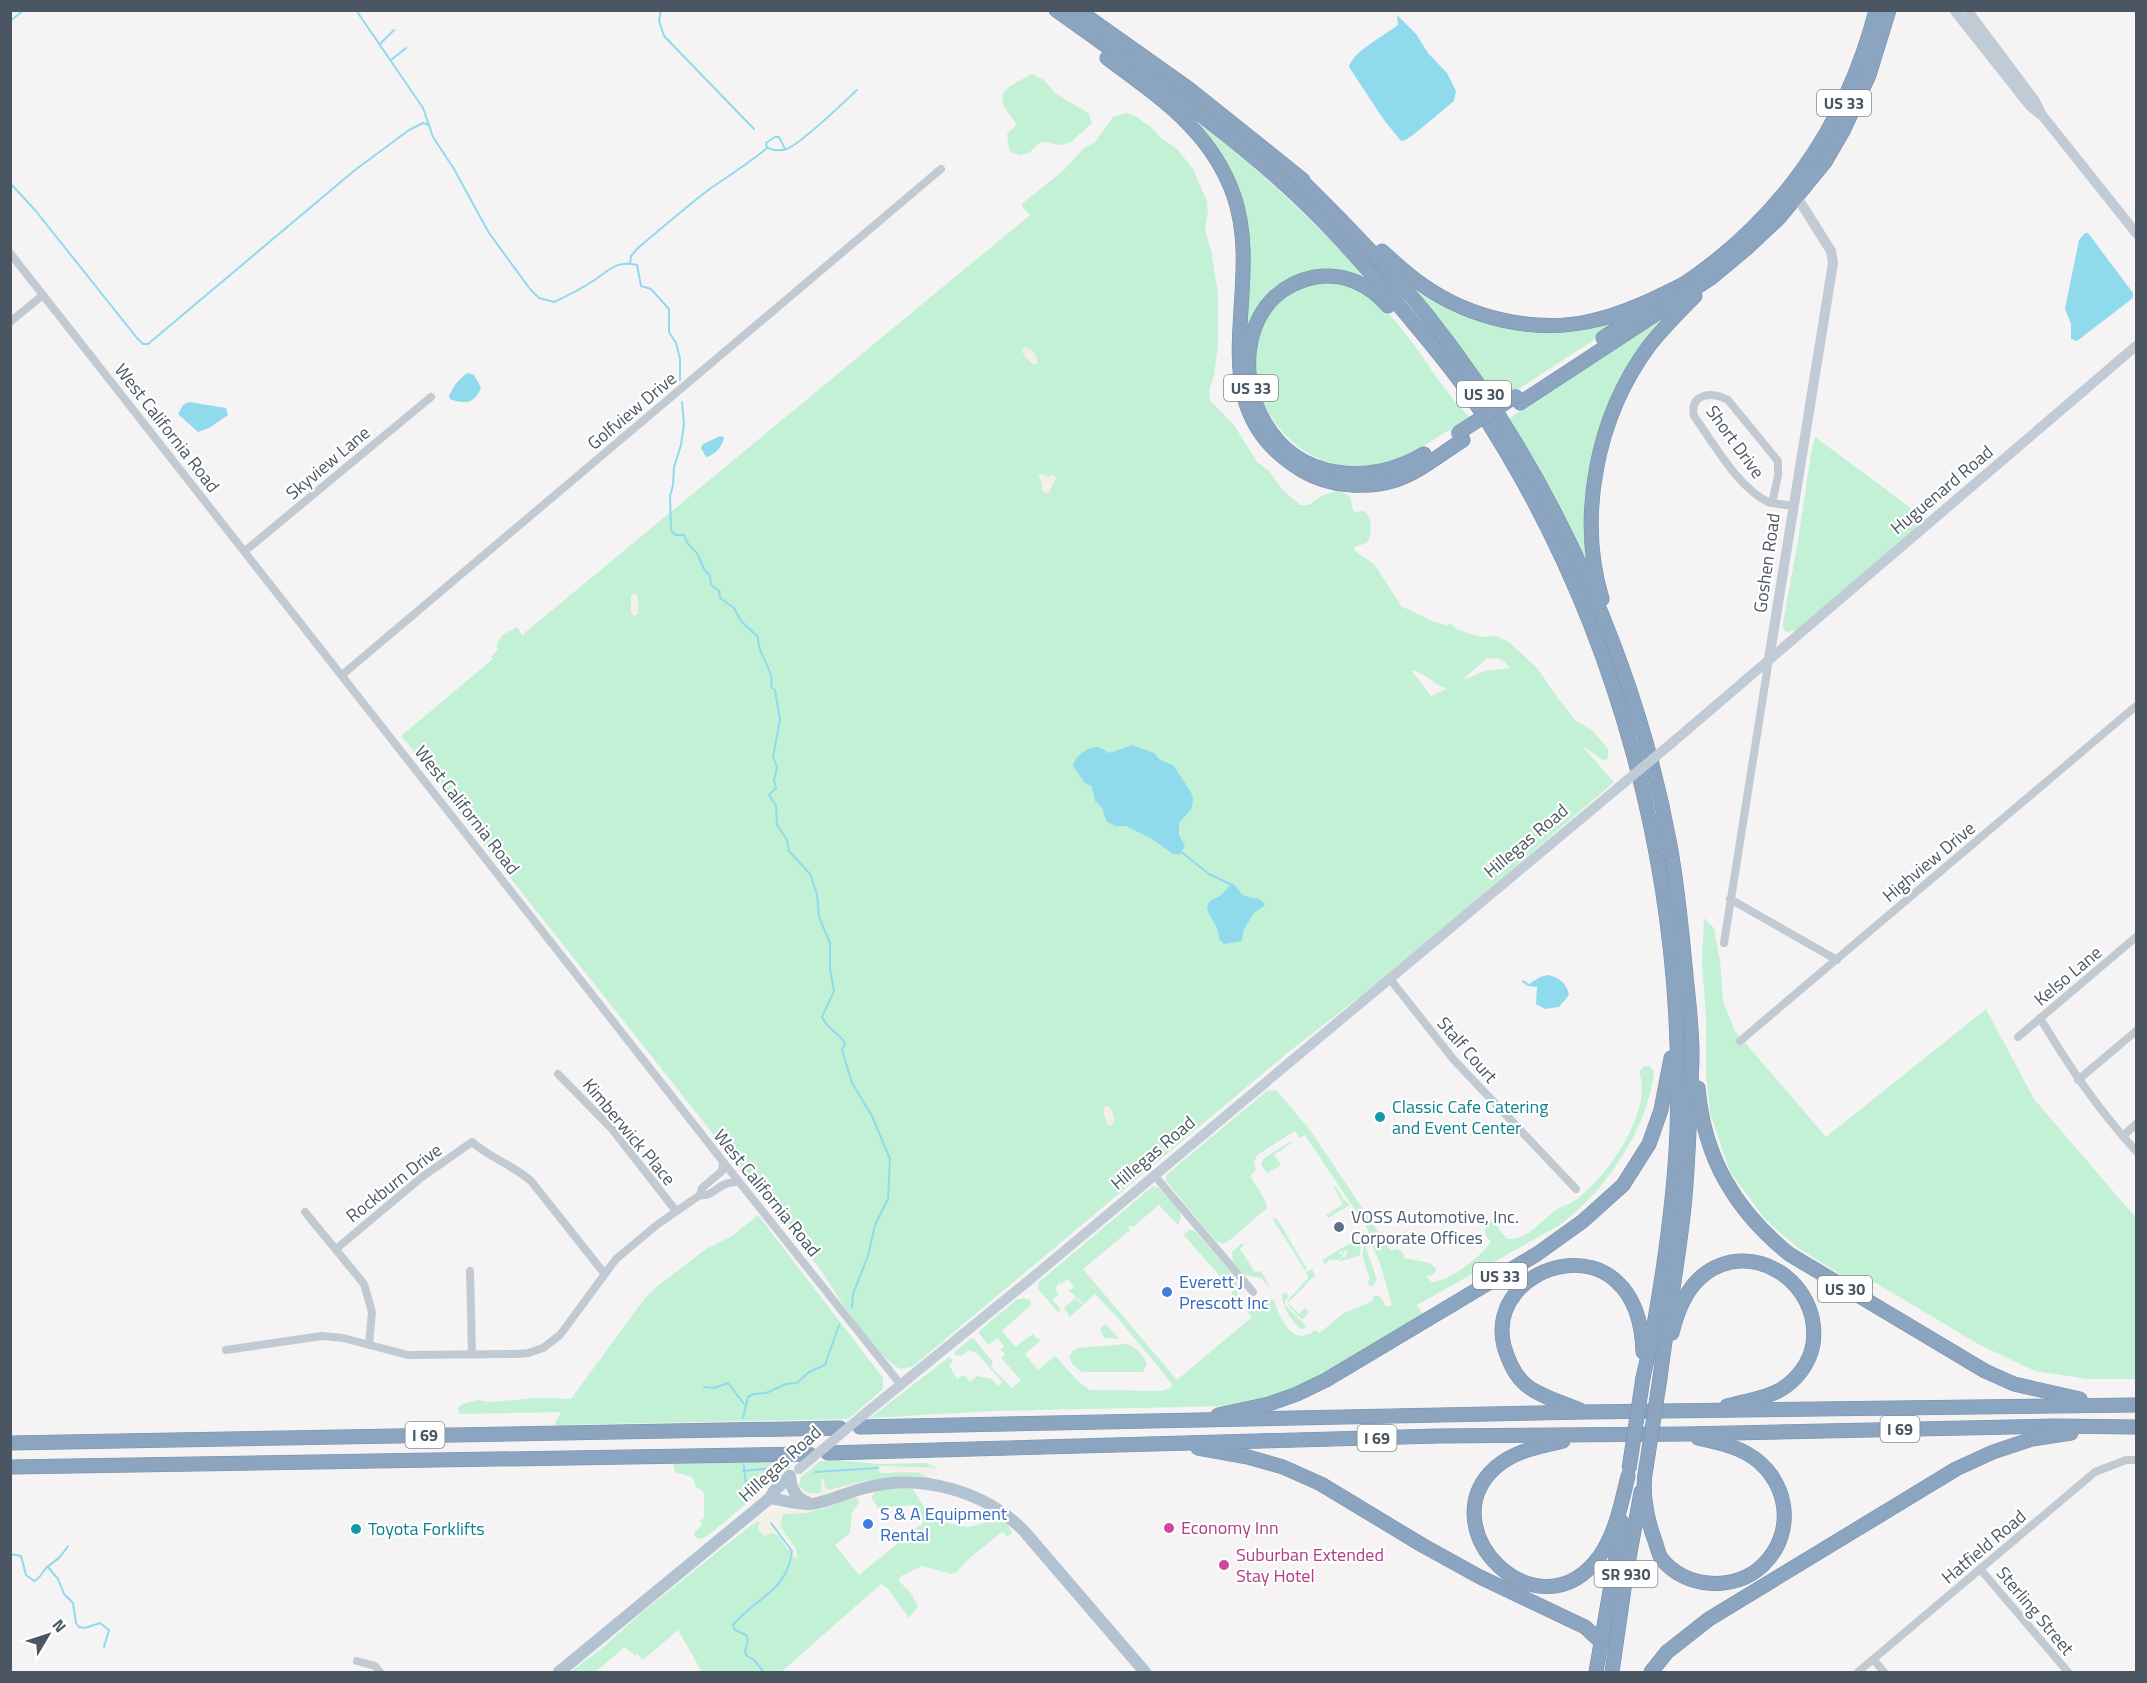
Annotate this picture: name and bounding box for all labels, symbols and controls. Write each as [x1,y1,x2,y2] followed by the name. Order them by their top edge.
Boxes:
[1817,90,1871,116] road number: US 33
[108,357,226,498] street label: West California Road
[581,365,682,456] street label: Golfview Drive
[1224,375,1278,401] road number: US 33
[1457,381,1511,407] road number: US 30
[1700,399,1771,484] street label: Short Drive
[280,419,376,506] street label: Skyview Lane
[1884,439,1999,541] street label: Huguenard Road
[1746,511,1787,614] street label: Goshen Road
[408,739,526,880] street label: West California Road
[1478,797,1574,884] street label: Hillegas Road
[1877,815,1981,908] street label: Highview Drive
[2028,939,2108,1012] street label: Kelso Lane
[1431,1011,1504,1089] street label: Stalf Court
[576,1072,682,1191] street label: Kimberwick Place
[1392,1093,1548,1141] place label: Classic Cafe Catering and Event Center
[1105,1109,1201,1196] street label: Hillegas Road
[1373,1110,1387,1124] marker: Classic Cafe Catering and Event Center
[707,1123,827,1262] street label: West California Road
[340,1137,447,1229] street label: Rockburn Drive
[1351,1203,1519,1251] place label: VOSS Automotive, Inc. Corporate Offices
[1332,1220,1346,1234] marker: VOSS Automotive, Inc. Corporate Offices
[1473,1263,1527,1289] road number: US 33
[1179,1268,1269,1316] place label: Everett J Prescott Inc
[1818,1276,1872,1302] road number: US 30
[1160,1285,1174,1299] marker: Everett J Prescott Inc
[1880,1416,1920,1442] road number: I 69
[732,1419,827,1508] street label: Hillegas Road
[406,1422,444,1448] road number: I 69
[1358,1425,1396,1451] road number: I 69
[880,1500,1008,1548] place label: S & A Equipment Rental
[1936,1503,2032,1590] street label: Hatfield Road
[1181,1514,1279,1541] place label: Economy Inn
[368,1515,485,1542] place label: Toyota Forklifts
[861,1517,875,1531] marker: S & A Equipment Rental
[1162,1521,1176,1535] marker: Economy Inn
[349,1522,363,1536] marker: Toyota Forklifts
[1236,1541,1384,1589] place label: Suburban Extended Stay Hotel
[1217,1558,1231,1572] marker: Suburban Extended Stay Hotel
[1990,1560,2081,1661] street label: Sterling Street
[1594,1561,1658,1587] road number: SR 930
[18,1605,78,1665] north arrow
[47,1614,72,1637] text: N

